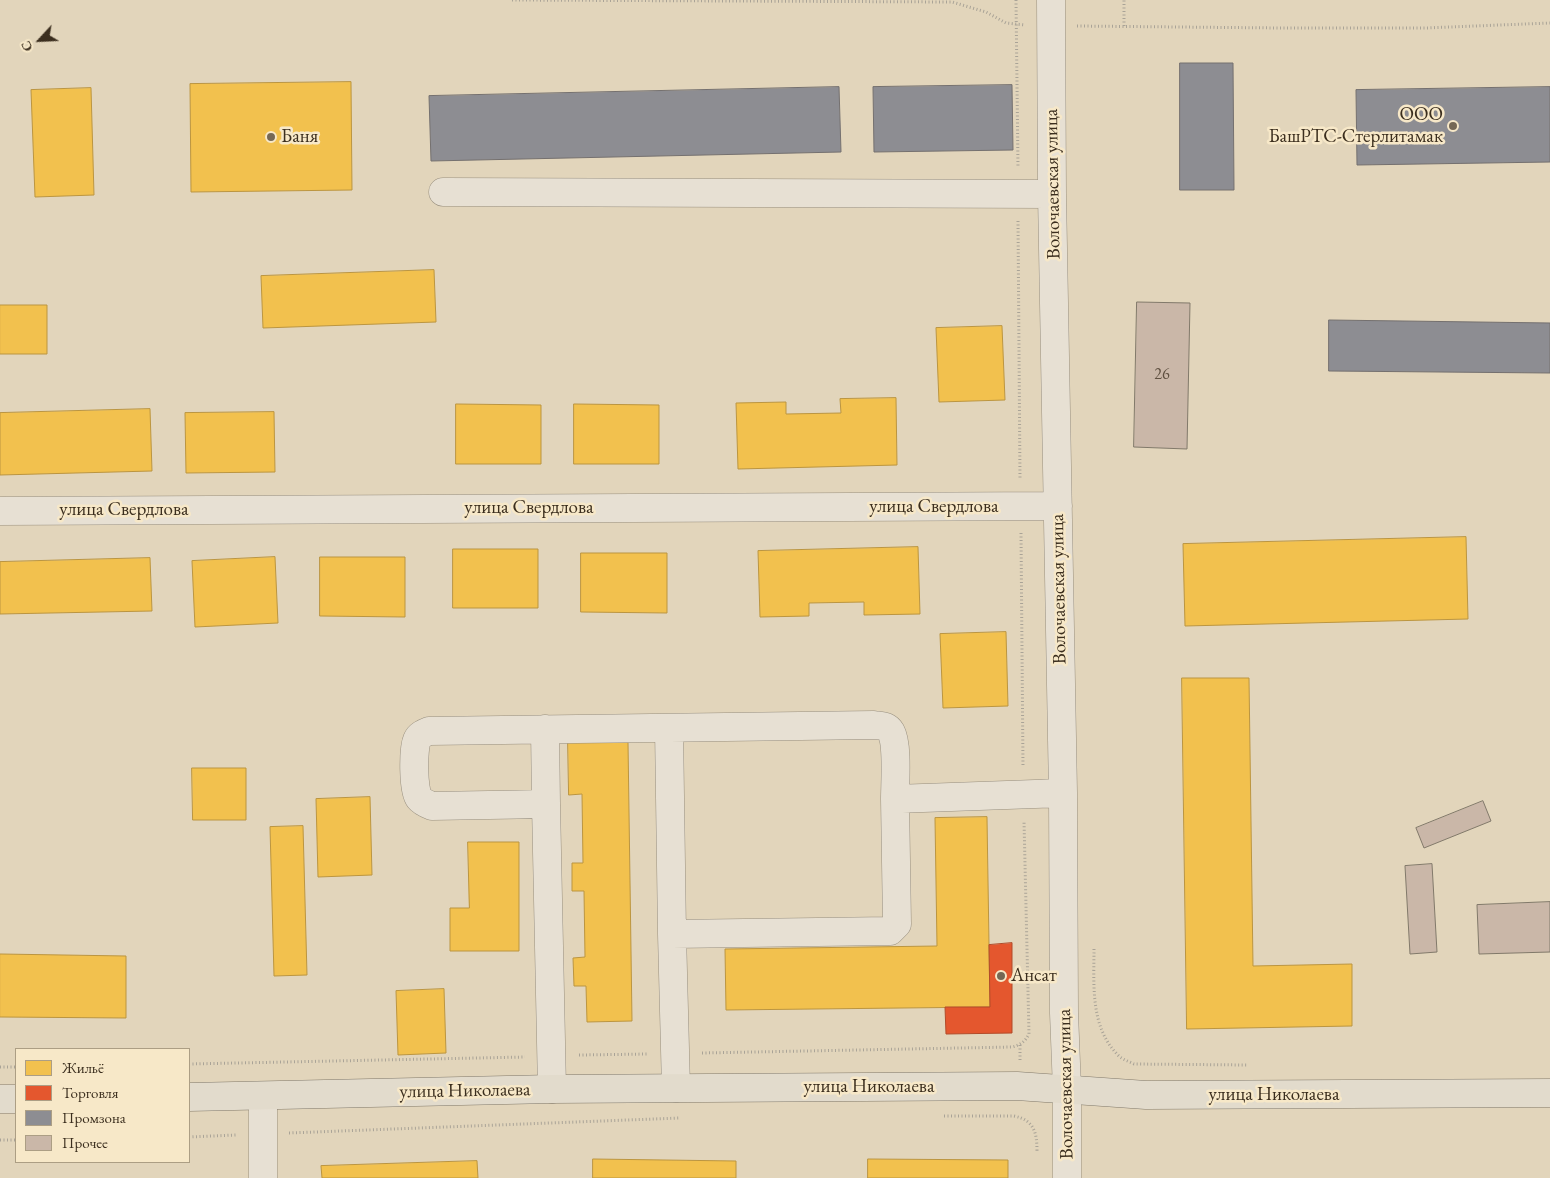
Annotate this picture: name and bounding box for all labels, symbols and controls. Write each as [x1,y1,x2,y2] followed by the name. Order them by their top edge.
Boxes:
[15,15,65,65] north arrow
[16,38,37,55] text: С
[1268,104,1443,148] place label: ООО БашРТС-Стерлитамак
[1040,108,1066,260] street label: Волочаевская улица
[1447,120,1459,132] marker: ООО БашРТС-Стерлитамак
[281,126,318,148] place label: Баня
[265,131,277,143] marker: Баня
[1154,365,1170,385] house number: 26
[869,496,999,518] street label: улица Свердлова
[464,497,594,519] street label: улица Свердлова
[59,499,189,521] street label: улица Свердлова
[1046,513,1072,665] street label: Волочаевская улица
[1011,965,1057,987] place label: Ансат
[995,970,1007,982] marker: Ансат
[1053,1008,1079,1160] street label: Волочаевская улица
[15,1048,190,1163] legend
[62,1058,104,1077] text: Жильё
[804,1076,934,1098] street label: улица Николаева
[399,1078,531,1104] street label: улица Николаева
[62,1083,118,1102] text: Торговля
[1209,1084,1339,1106] street label: улица Николаева
[62,1108,126,1127] text: Промзона
[62,1133,108,1152] text: Прочее

